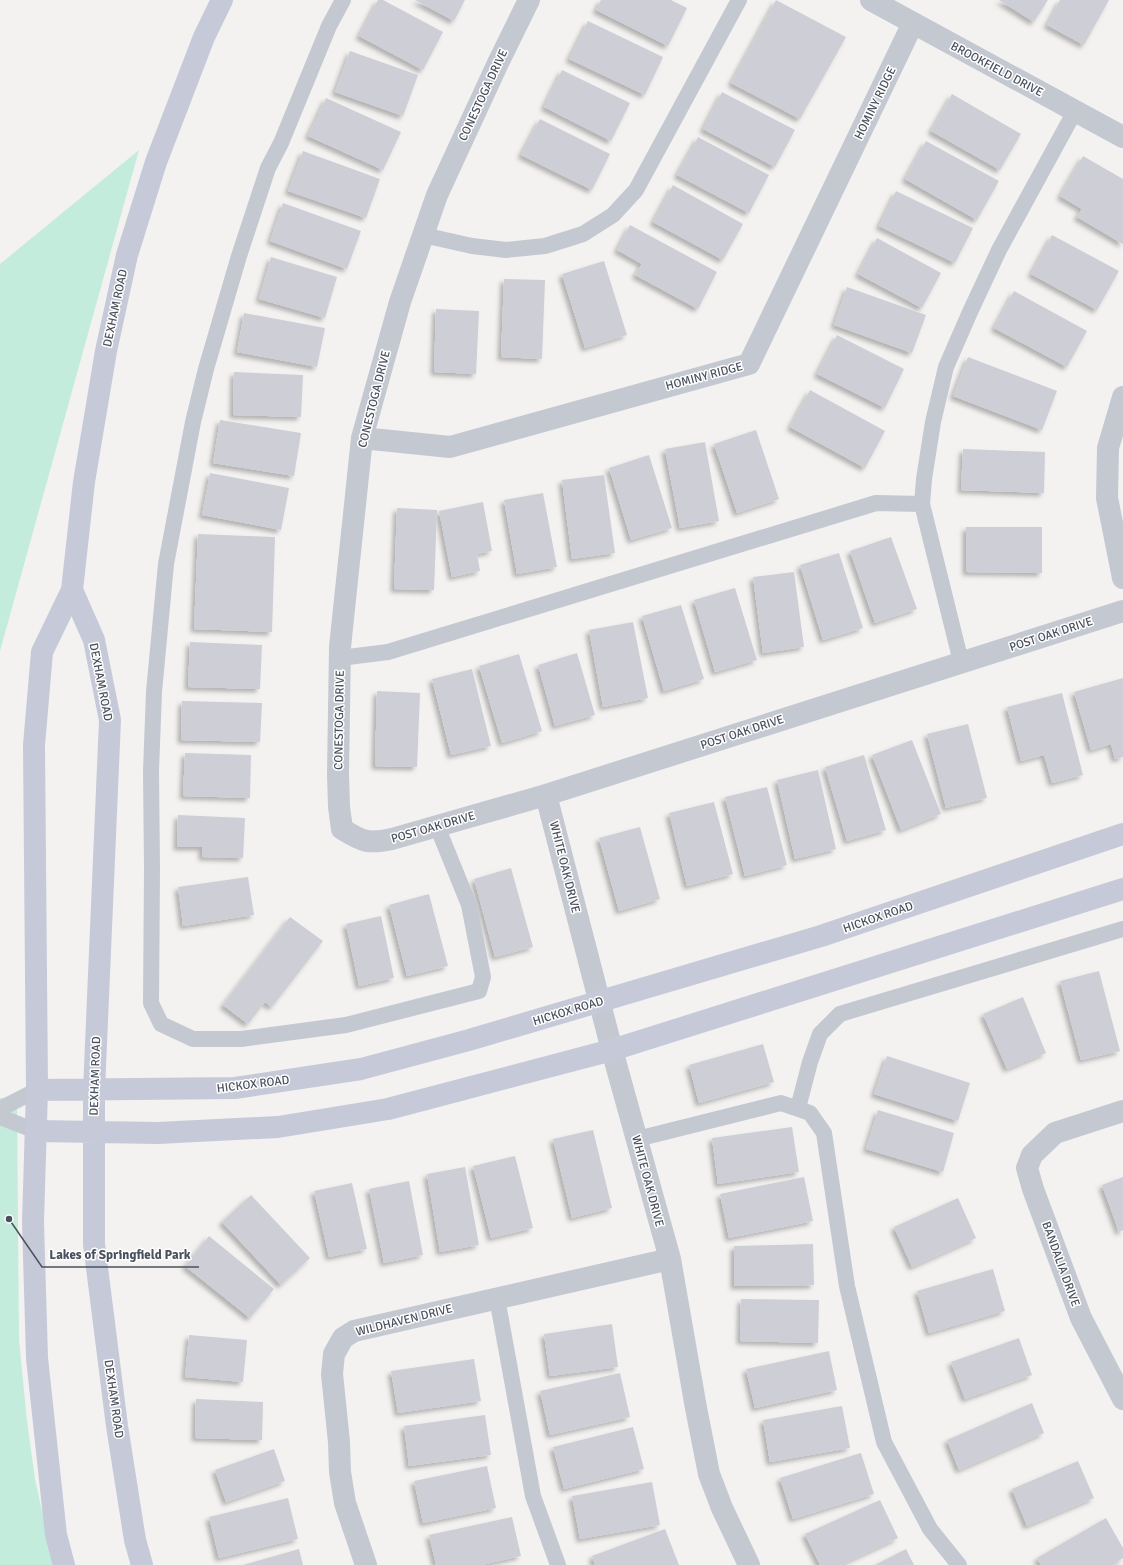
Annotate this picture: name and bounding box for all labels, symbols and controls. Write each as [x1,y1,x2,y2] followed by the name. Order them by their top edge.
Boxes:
[948,39,1046,100] street label: BROOKFIELD DRIVE
[456,47,511,144] street label: CONESTOGA DRIVE
[851,64,900,142] street label: HOMINY RIDGE
[100,268,131,348] street label: DEXHAM ROAD
[355,349,394,449] street label: CONESTOGA DRIVE
[664,359,744,394] street label: HOMINY RIDGE
[1008,614,1095,655] street label: POST OAK DRIVE
[86,642,115,723] street label: DEXHAM ROAD
[331,670,348,770] street label: CONESTOGA DRIVE
[699,712,786,753] street label: POST OAK DRIVE
[389,808,477,847] street label: POST OAK DRIVE
[546,820,583,915] street label: WHITE OAK DRIVE
[841,898,915,936] street label: HICKOX ROAD
[531,994,606,1029] street label: HICKOX ROAD
[87,1036,104,1116] street label: DEXHAM ROAD
[216,1073,290,1096] street label: HICKOX ROAD
[628,1134,667,1229] street label: WHITE OAK DRIVE
[1038,1220,1083,1309] street label: BANDALIA DRIVE
[42,1242,199,1267] callout: Lakes of Springfield Park
[49,1247,191,1263] text: Lakes of Springfield Park
[354,1301,454,1340] street label: WILDHAVEN DRIVE
[101,1359,126,1440] street label: DEXHAM ROAD

